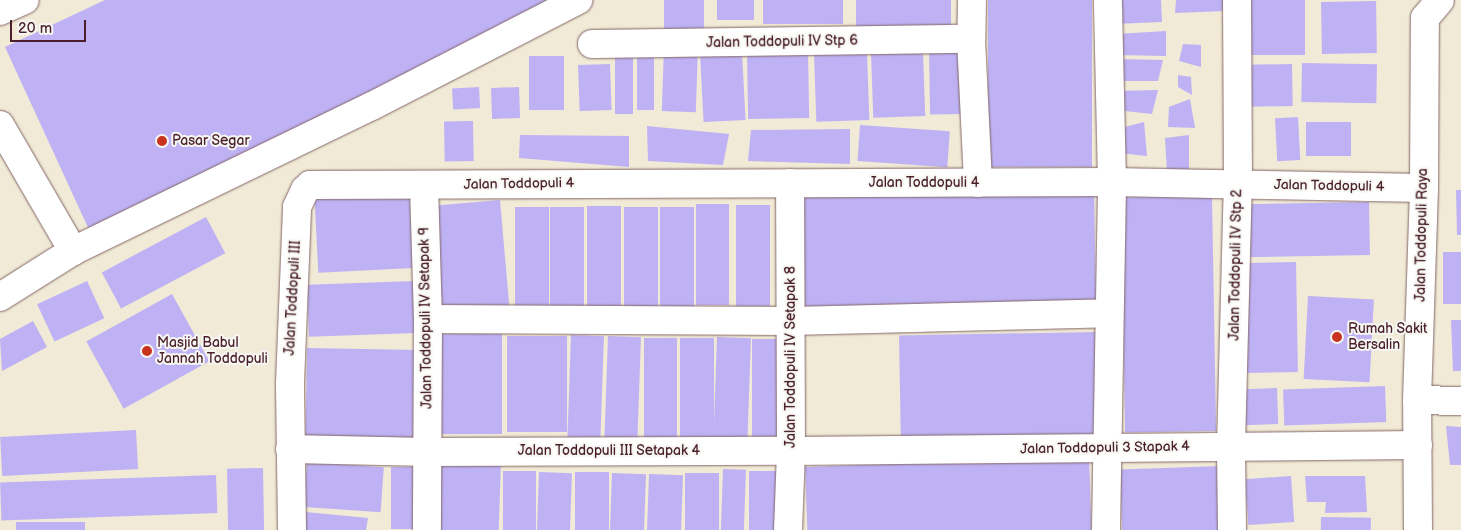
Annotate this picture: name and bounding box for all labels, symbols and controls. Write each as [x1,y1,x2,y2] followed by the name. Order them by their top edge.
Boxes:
[12,10,89,42] scale bar
[18,19,52,38] text: 20 m
[706,32,858,52] street label: Jalan Toddopuli IV Stp 6
[172,133,250,149] place label: Pasar Segar
[156,135,168,147] marker: Pasar Segar
[1412,168,1432,302] street label: Jalan Toddopuli Raya
[463,175,575,193] street label: Jalan Toddopuli 4
[869,175,979,191] street label: Jalan Toddopuli 4
[1273,177,1385,195] street label: Jalan Toddopuli 4
[1226,189,1246,341] street label: Jalan Toddopuli IV Stp 2
[416,227,436,409] street label: Jalan Toddopuli IV Setapak 9
[282,240,304,356] street label: Jalan Toddopuli III
[783,266,799,448] street label: Jalan Toddopuli IV Setapak 8
[1348,321,1428,354] place label: Rumah Sakit Bersalin
[1330,330,1344,344] marker: Rumah Sakit Bersalin
[157,335,268,368] place label: Masjid Babul Jannah Toddopuli
[141,345,153,357] marker: Masjid Babul Jannah Toddopuli
[1020,438,1190,458] street label: Jalan Toddopuli 3 Stapak 4
[517,443,701,459] street label: Jalan Toddopuli III Setapak 4

